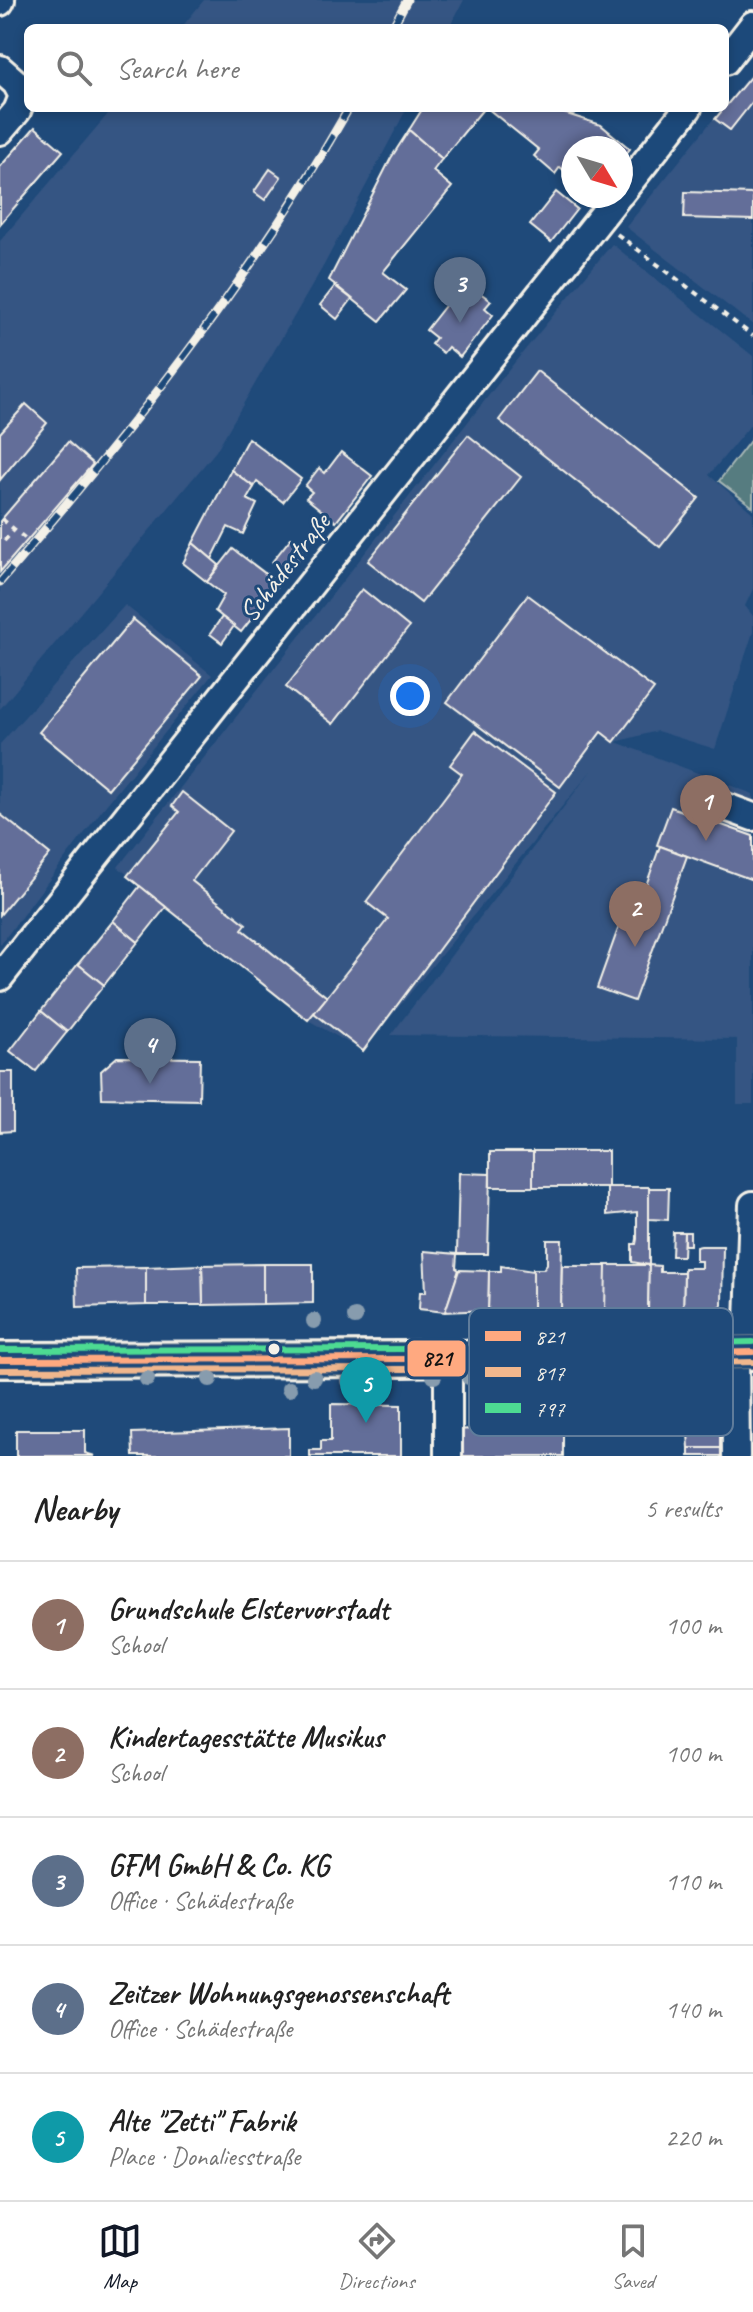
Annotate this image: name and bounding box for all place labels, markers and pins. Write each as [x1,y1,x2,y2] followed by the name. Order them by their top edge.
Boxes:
[434,257,486,323] pin: 3
[680,775,732,841] pin: 1
[609,881,661,947] pin: 2
[124,1018,176,1084] pin: 4
[266,1341,282,1357] unlabelled marker
[340,1357,392,1423] pin: 5

